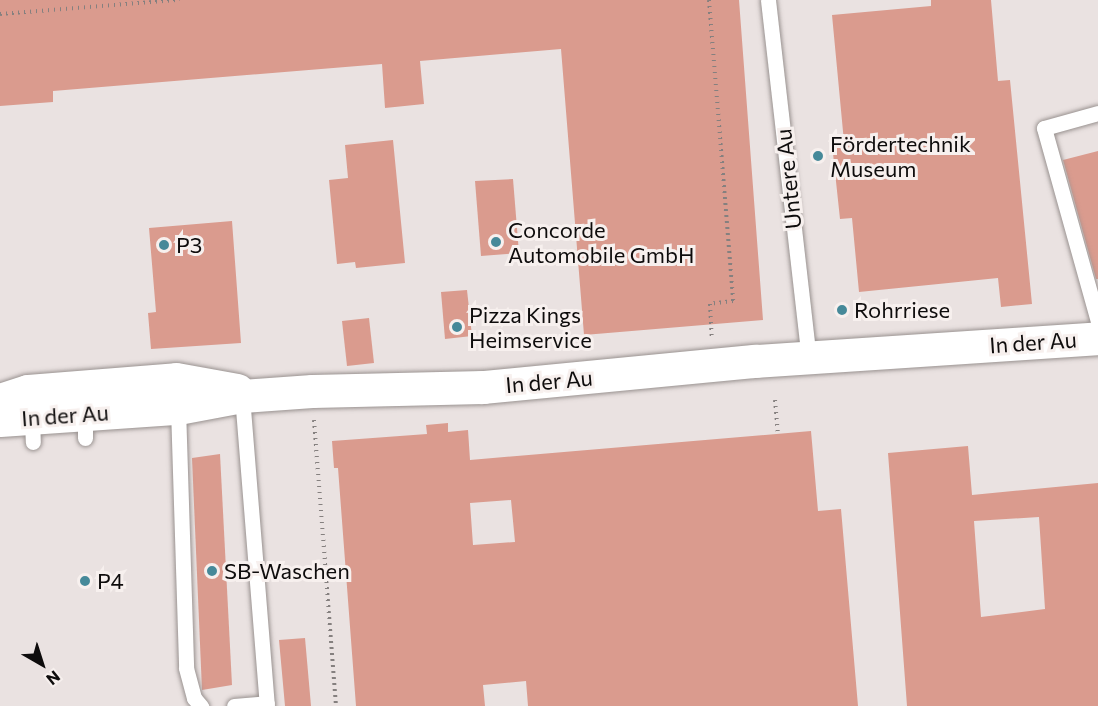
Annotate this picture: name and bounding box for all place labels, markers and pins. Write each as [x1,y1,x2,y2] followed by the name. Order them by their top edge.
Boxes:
[830,130,971,182] place label: Fördertechnik Museum
[811,149,825,163] marker: Fördertechnik Museum
[508,216,694,268] place label: Concorde Automobile GmbH
[176,232,202,258] place label: P3
[489,235,503,249] marker: Concorde Automobile GmbH
[157,238,171,252] marker: P3
[854,297,950,323] place label: Rohrriese
[469,301,592,352] place label: Pizza Kings Heimservice
[835,303,849,317] marker: Rohrriese
[450,320,464,334] marker: Pizza Kings Heimservice
[224,558,350,584] place label: SB-Waschen
[205,564,219,578] marker: SB-Waschen
[97,568,124,594] place label: P4
[78,574,92,588] marker: P4

